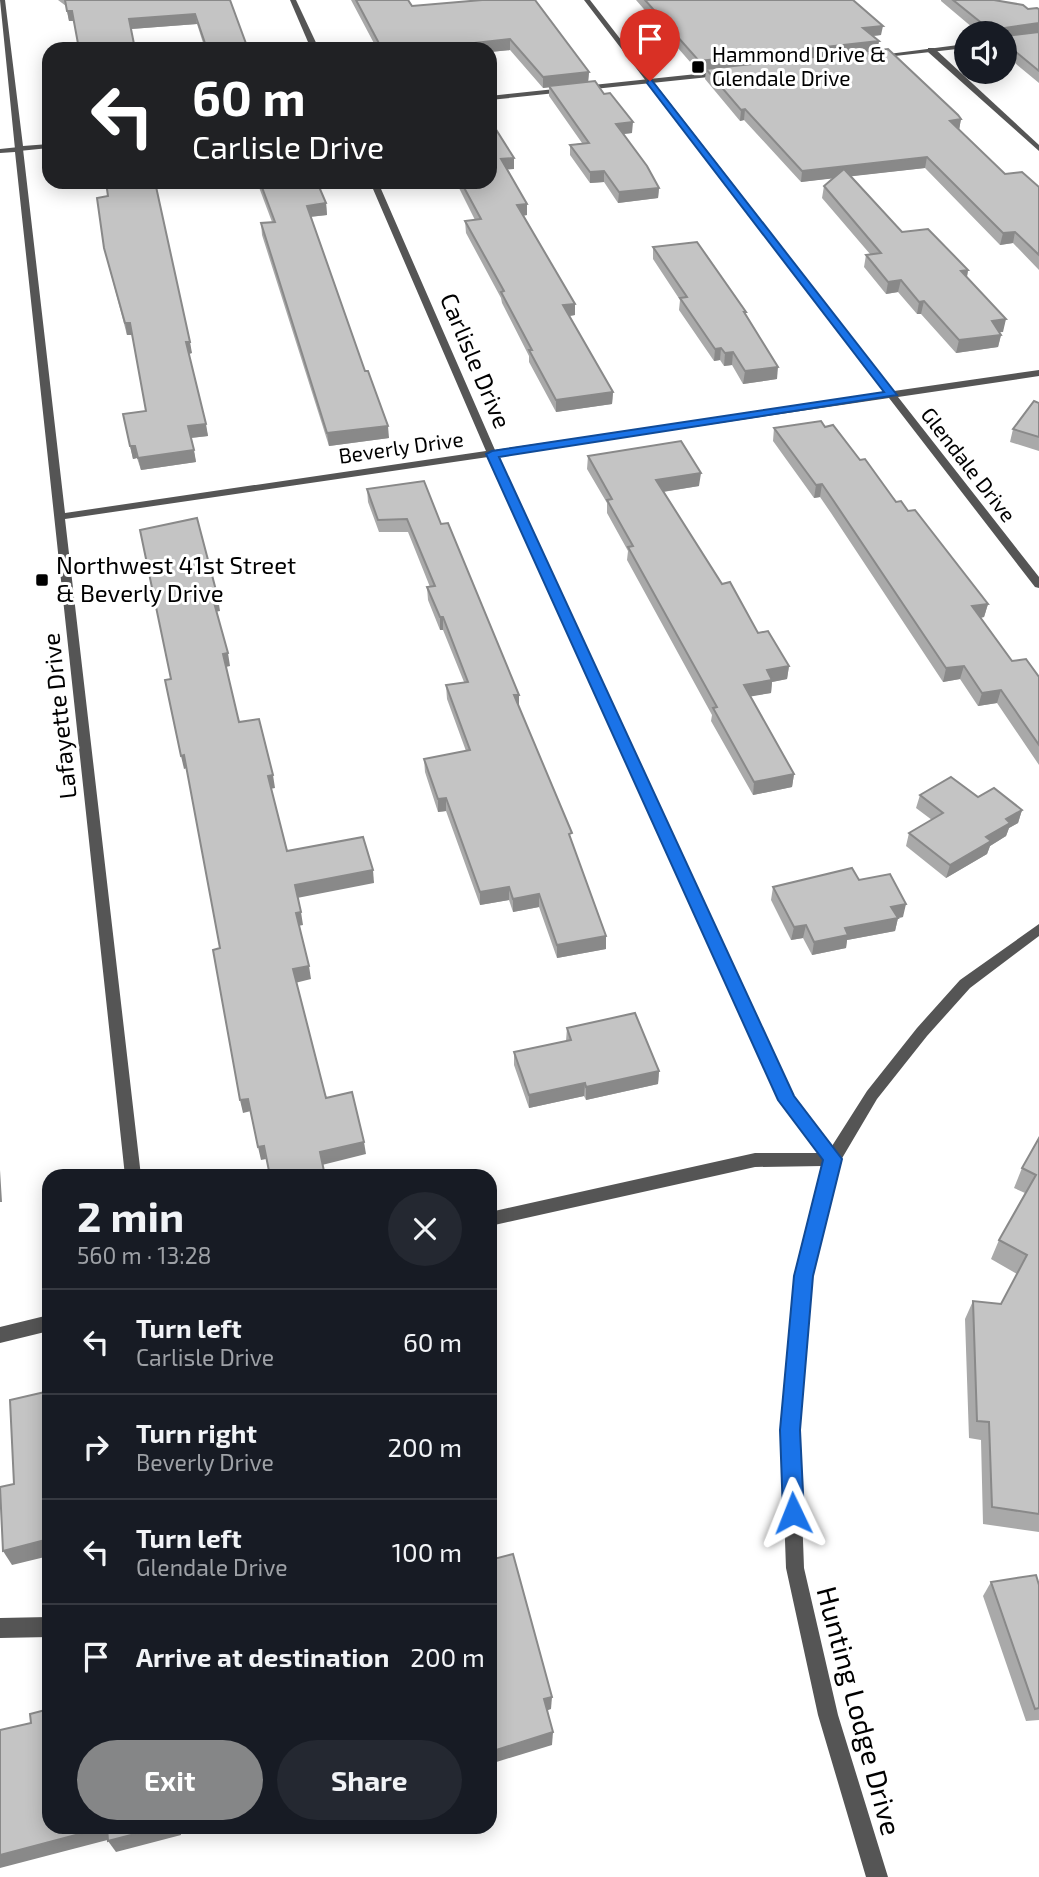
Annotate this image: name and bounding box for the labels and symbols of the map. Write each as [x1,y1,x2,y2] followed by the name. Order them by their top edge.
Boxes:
[620,9,680,81] pin
[712,41,886,90] place label: Hammond Drive & Glendale Drive
[690,59,706,75] marker: Hammond Drive & Glendale Drive
[435,288,518,432] street label: Carlisle Drive
[917,402,1022,526] street label: Glendale Drive
[337,425,465,468] street label: Beverly Drive
[56,550,296,607] place label: Northwest 41st Street & Beverly Drive
[34,572,50,588] marker: Northwest 41st Street & Beverly Drive
[35,632,82,801] street label: Lafayette Drive
[756,1476,830,1550] position arrow
[810,1583,910,1839] street label: Hunting Lodge Drive

